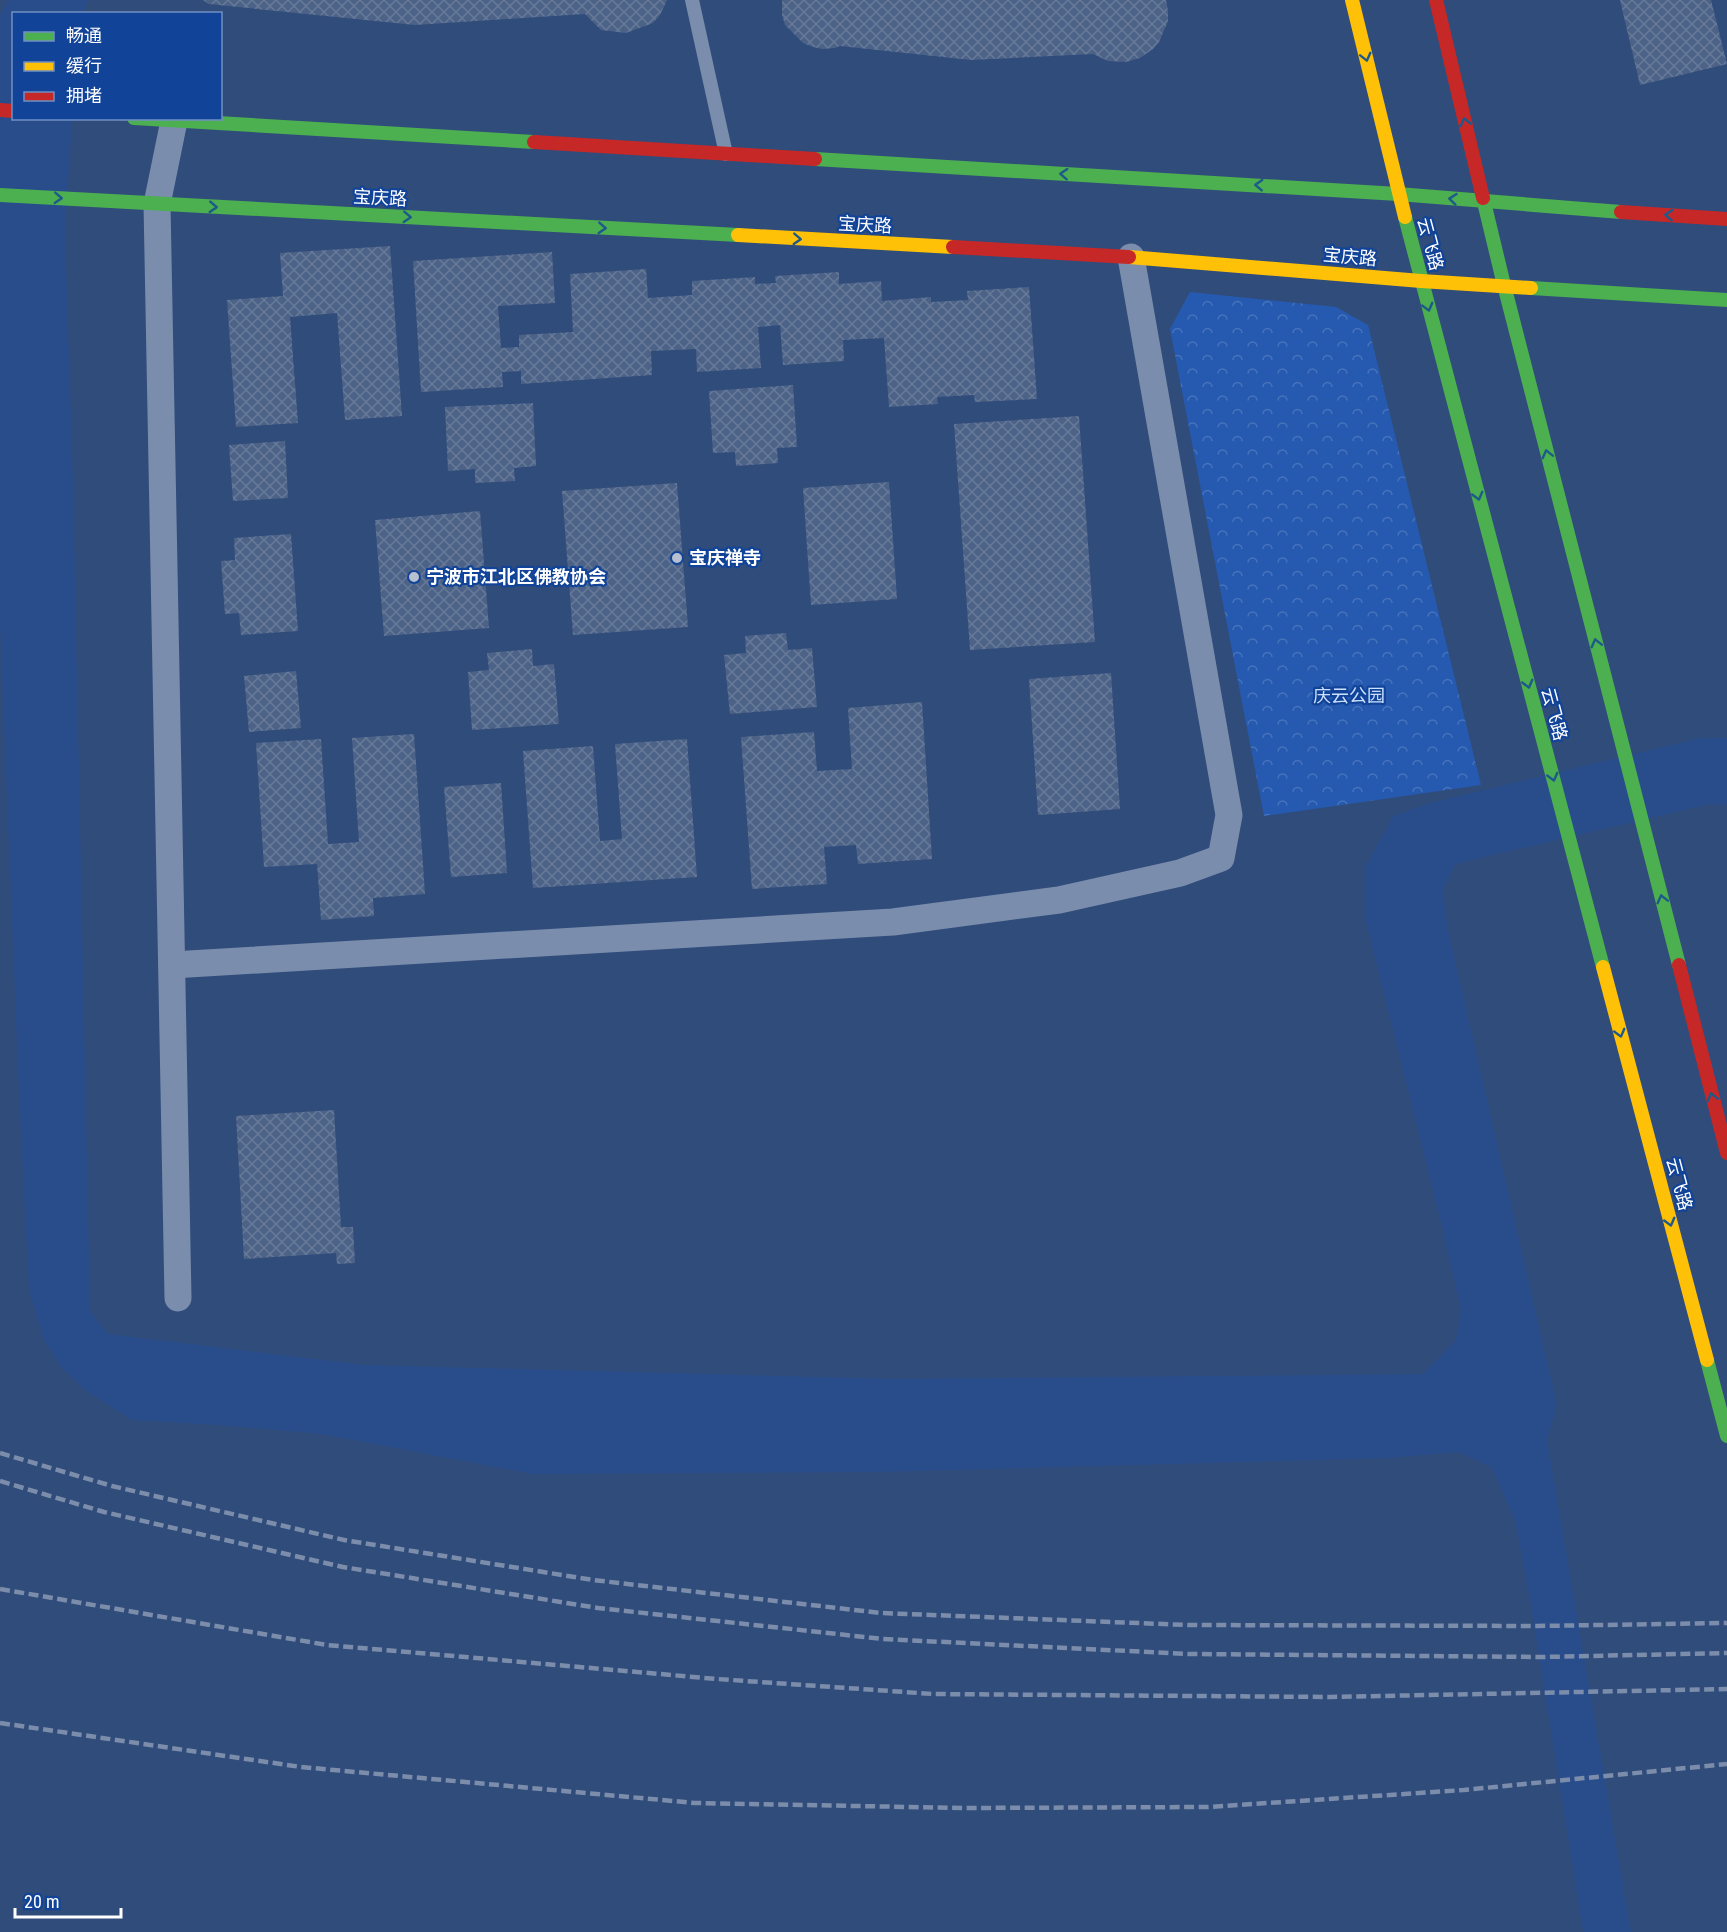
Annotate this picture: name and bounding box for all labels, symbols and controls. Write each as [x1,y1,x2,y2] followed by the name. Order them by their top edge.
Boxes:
[12,12,222,120] legend
[66,25,102,46] text: 畅通
[1358,52,1371,62] one-way arrow
[66,55,102,76] text: 缓行
[66,85,102,106] text: 拥堵
[1459,118,1472,128] one-way arrow
[1060,167,1069,180] one-way arrow
[1254,179,1263,192] one-way arrow
[353,186,408,209] street label: 宝庆路
[54,191,63,204] one-way arrow
[1449,193,1458,206] one-way arrow
[208,200,217,213] one-way arrow
[1664,208,1673,221] one-way arrow
[403,211,412,224] one-way arrow
[838,213,893,236] street label: 宝庆路
[1413,215,1448,273] street label: 云飞路
[598,222,607,235] one-way arrow
[792,232,801,245] one-way arrow
[1322,244,1378,269] street label: 宝庆路
[1421,301,1433,312] one-way arrow
[1542,450,1555,460] one-way arrow
[1471,490,1483,501] one-way arrow
[689,547,761,568] place label: 宝庆禅寺
[670,551,684,565] marker: 宝庆禅寺
[426,566,606,587] place label: 宁波市江北区佛教协会
[407,570,421,584] marker: 宁波市江北区佛教协会
[1591,638,1603,649] one-way arrow
[1520,679,1533,689] one-way arrow
[1313,685,1385,706] park label: 庆云公园
[1537,685,1572,743] street label: 云飞路
[1545,772,1558,782] one-way arrow
[1656,894,1669,904] one-way arrow
[1613,1028,1626,1038] one-way arrow
[1707,1092,1720,1102] one-way arrow
[1662,1155,1697,1213] street label: 云飞路
[1663,1217,1676,1227] one-way arrow
[15,1881,122,1919] scale bar
[24,1891,59,1912] text: 20 m

